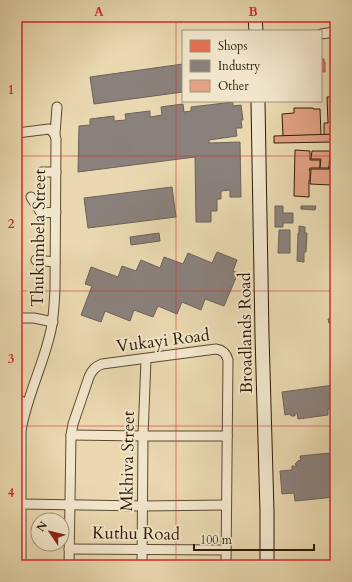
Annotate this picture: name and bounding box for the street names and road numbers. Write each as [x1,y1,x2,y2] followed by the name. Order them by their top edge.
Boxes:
[26,168,51,307] street label: Thukumbela Street
[233,272,258,394] street label: Broadlands Road
[115,323,211,358] street label: Vukayi Road
[115,410,140,512] street label: Mkhiva Street
[92,521,180,546] street label: Kuthu Road

